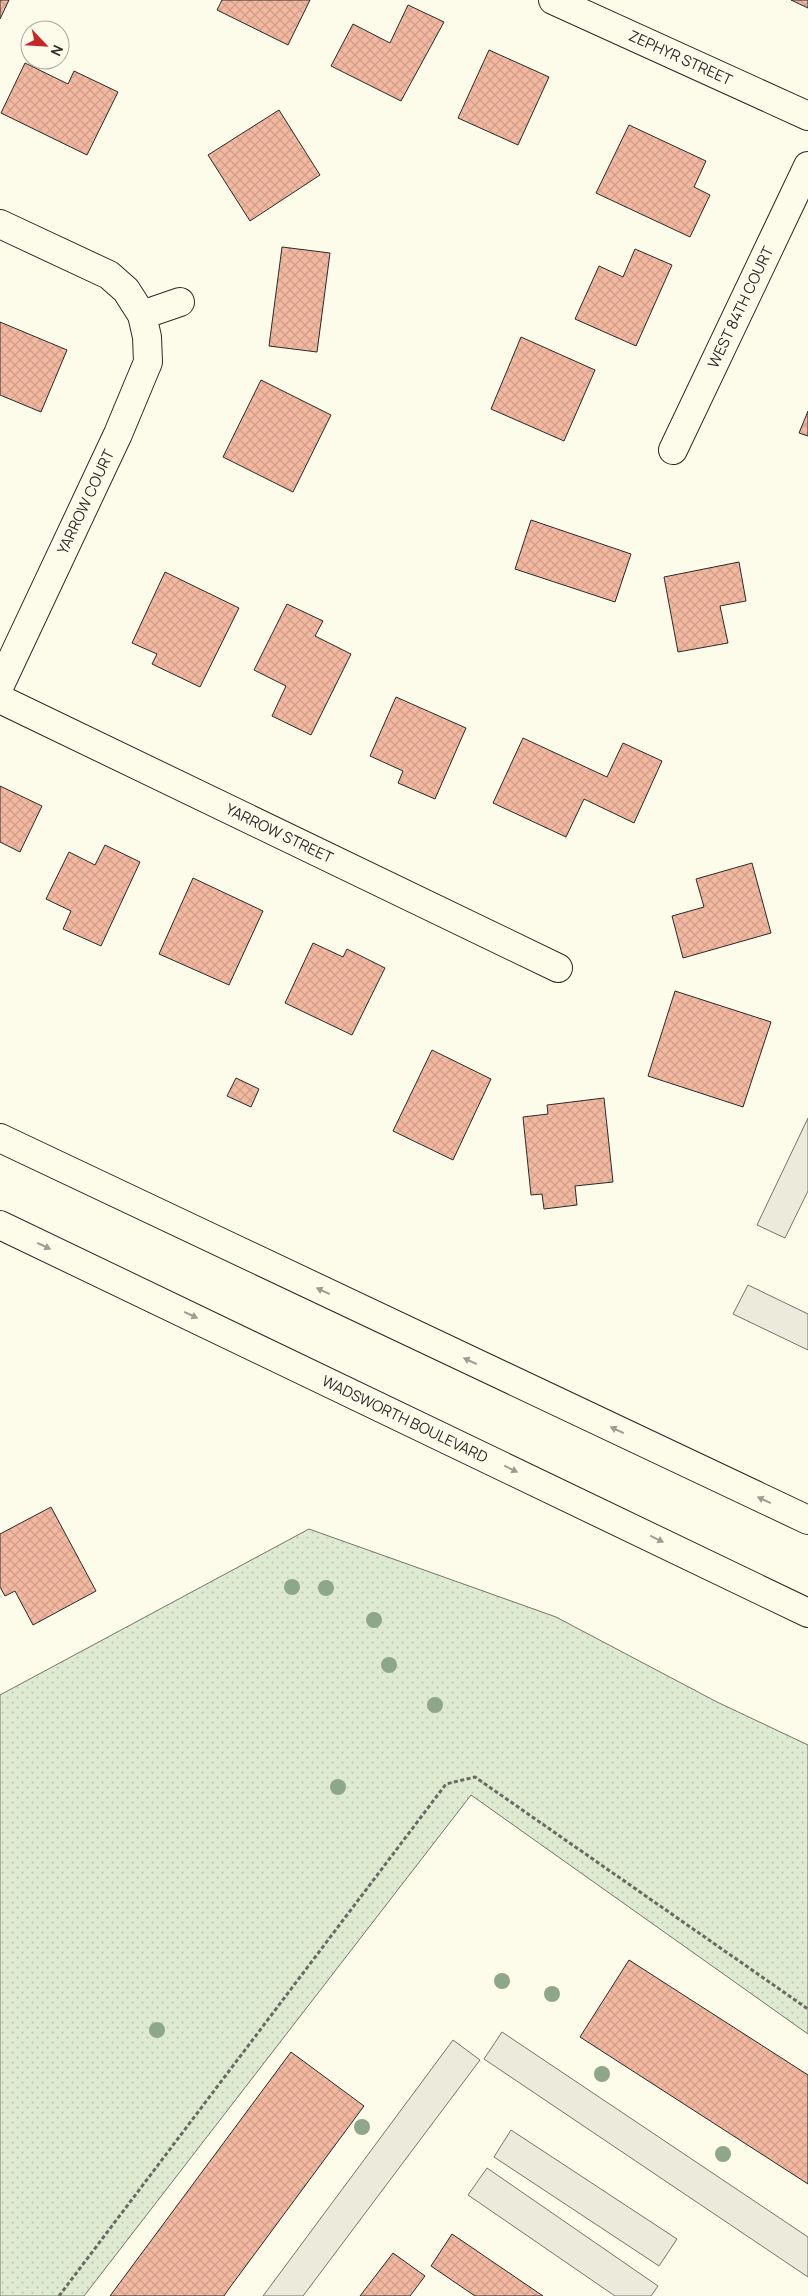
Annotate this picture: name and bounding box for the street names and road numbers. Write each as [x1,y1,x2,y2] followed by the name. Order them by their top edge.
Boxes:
[625,25,736,90] street label: ZEPHYR STREET
[702,243,778,371] street label: WEST 84TH COURT
[52,446,119,558] street label: YARROW COURT
[222,798,337,868] street label: YARROW STREET
[319,1370,491,1468] street label: WADSWORTH BOULEVARD

